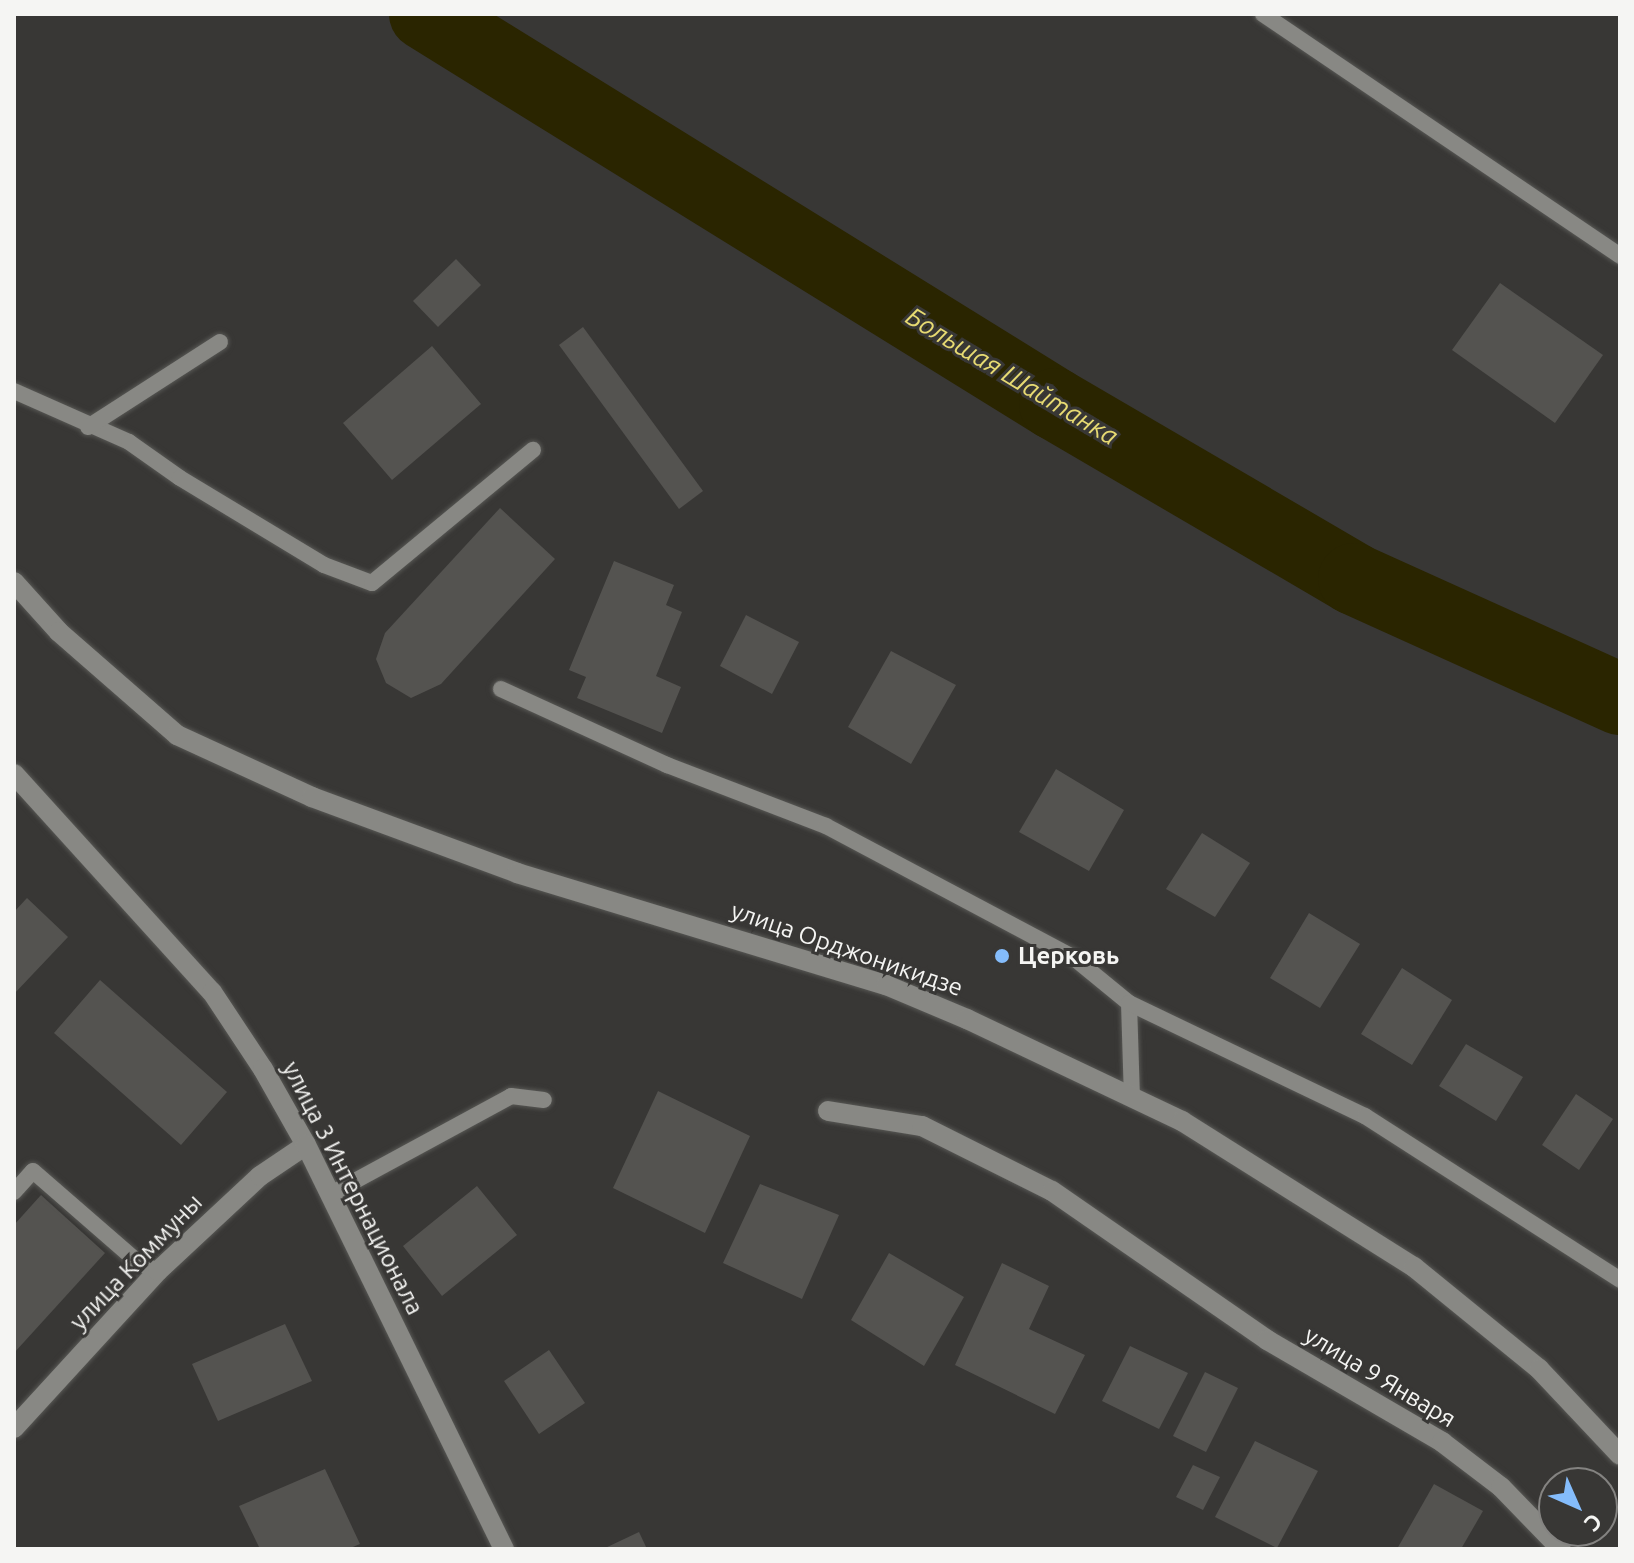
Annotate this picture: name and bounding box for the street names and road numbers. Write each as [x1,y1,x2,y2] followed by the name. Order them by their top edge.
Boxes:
[727,896,967,1002] street label: улица Орджоникидзе
[276,1056,430,1320] street label: улица 3 Интернационала
[64,1188,208,1336] street label: улица Коммуны
[1299,1320,1461,1434] street label: улица 9 Января

